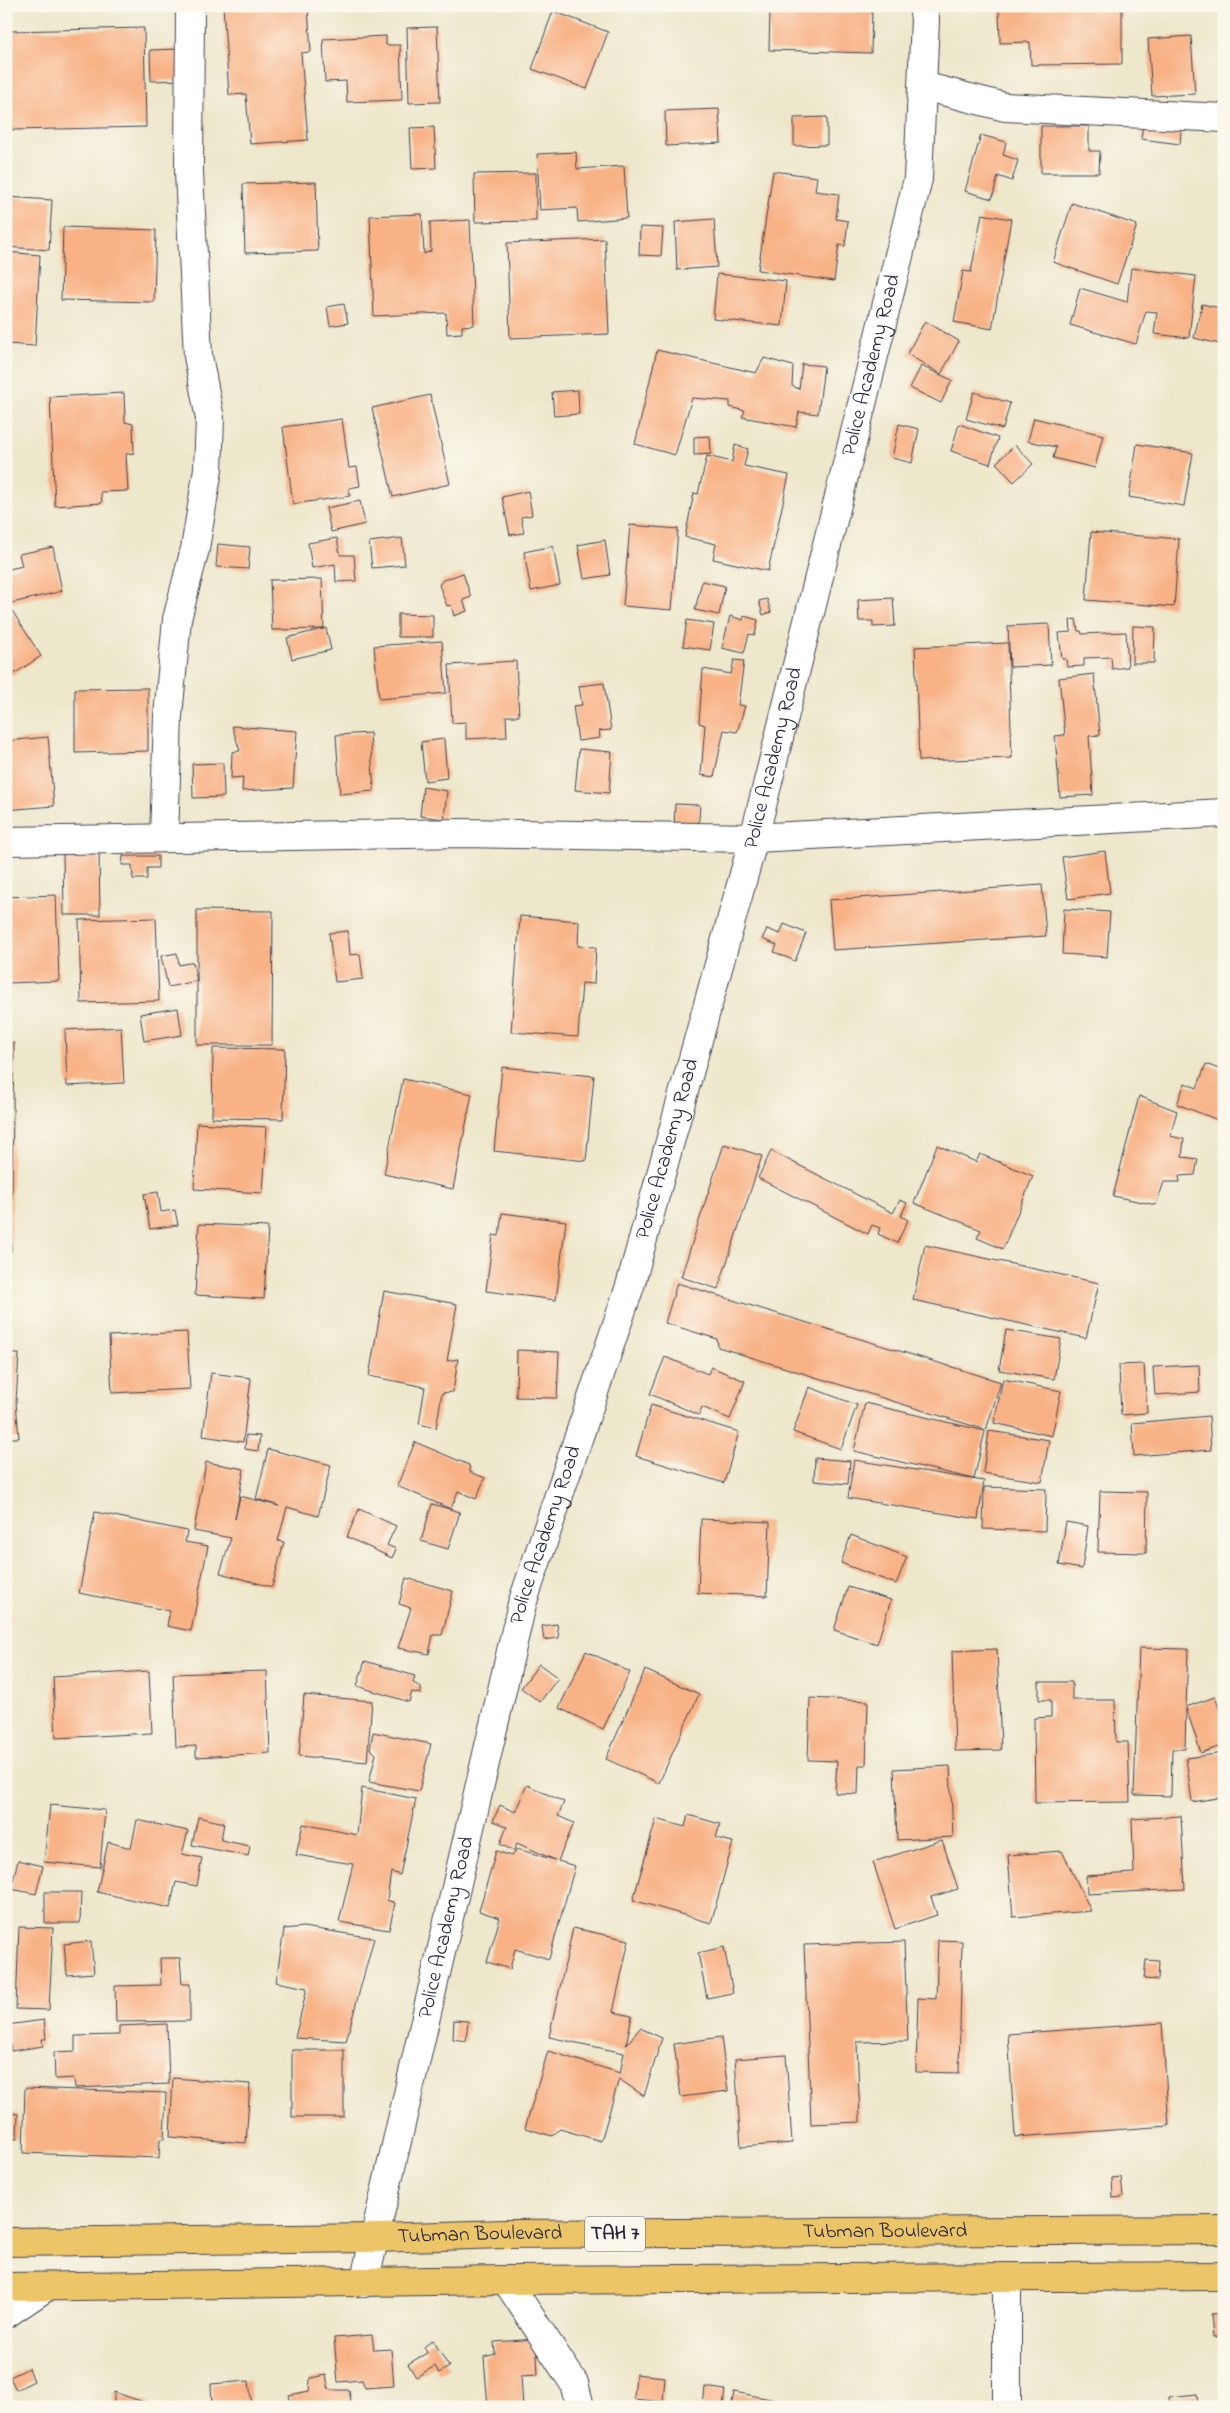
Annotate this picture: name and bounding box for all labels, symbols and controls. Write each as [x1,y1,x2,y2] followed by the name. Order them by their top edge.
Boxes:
[835,271,909,459] street label: Police Academy Road
[737,664,811,853] street label: Police Academy Road
[629,1055,707,1243] street label: Police Academy Road
[503,1442,590,1627] street label: Police Academy Road
[411,1833,482,2022] street label: Police Academy Road
[585,2216,645,2252] road number: TAH 7
[802,2216,968,2247] street label: Tubman Boulevard
[397,2219,563,2252] street label: Tubman Boulevard

